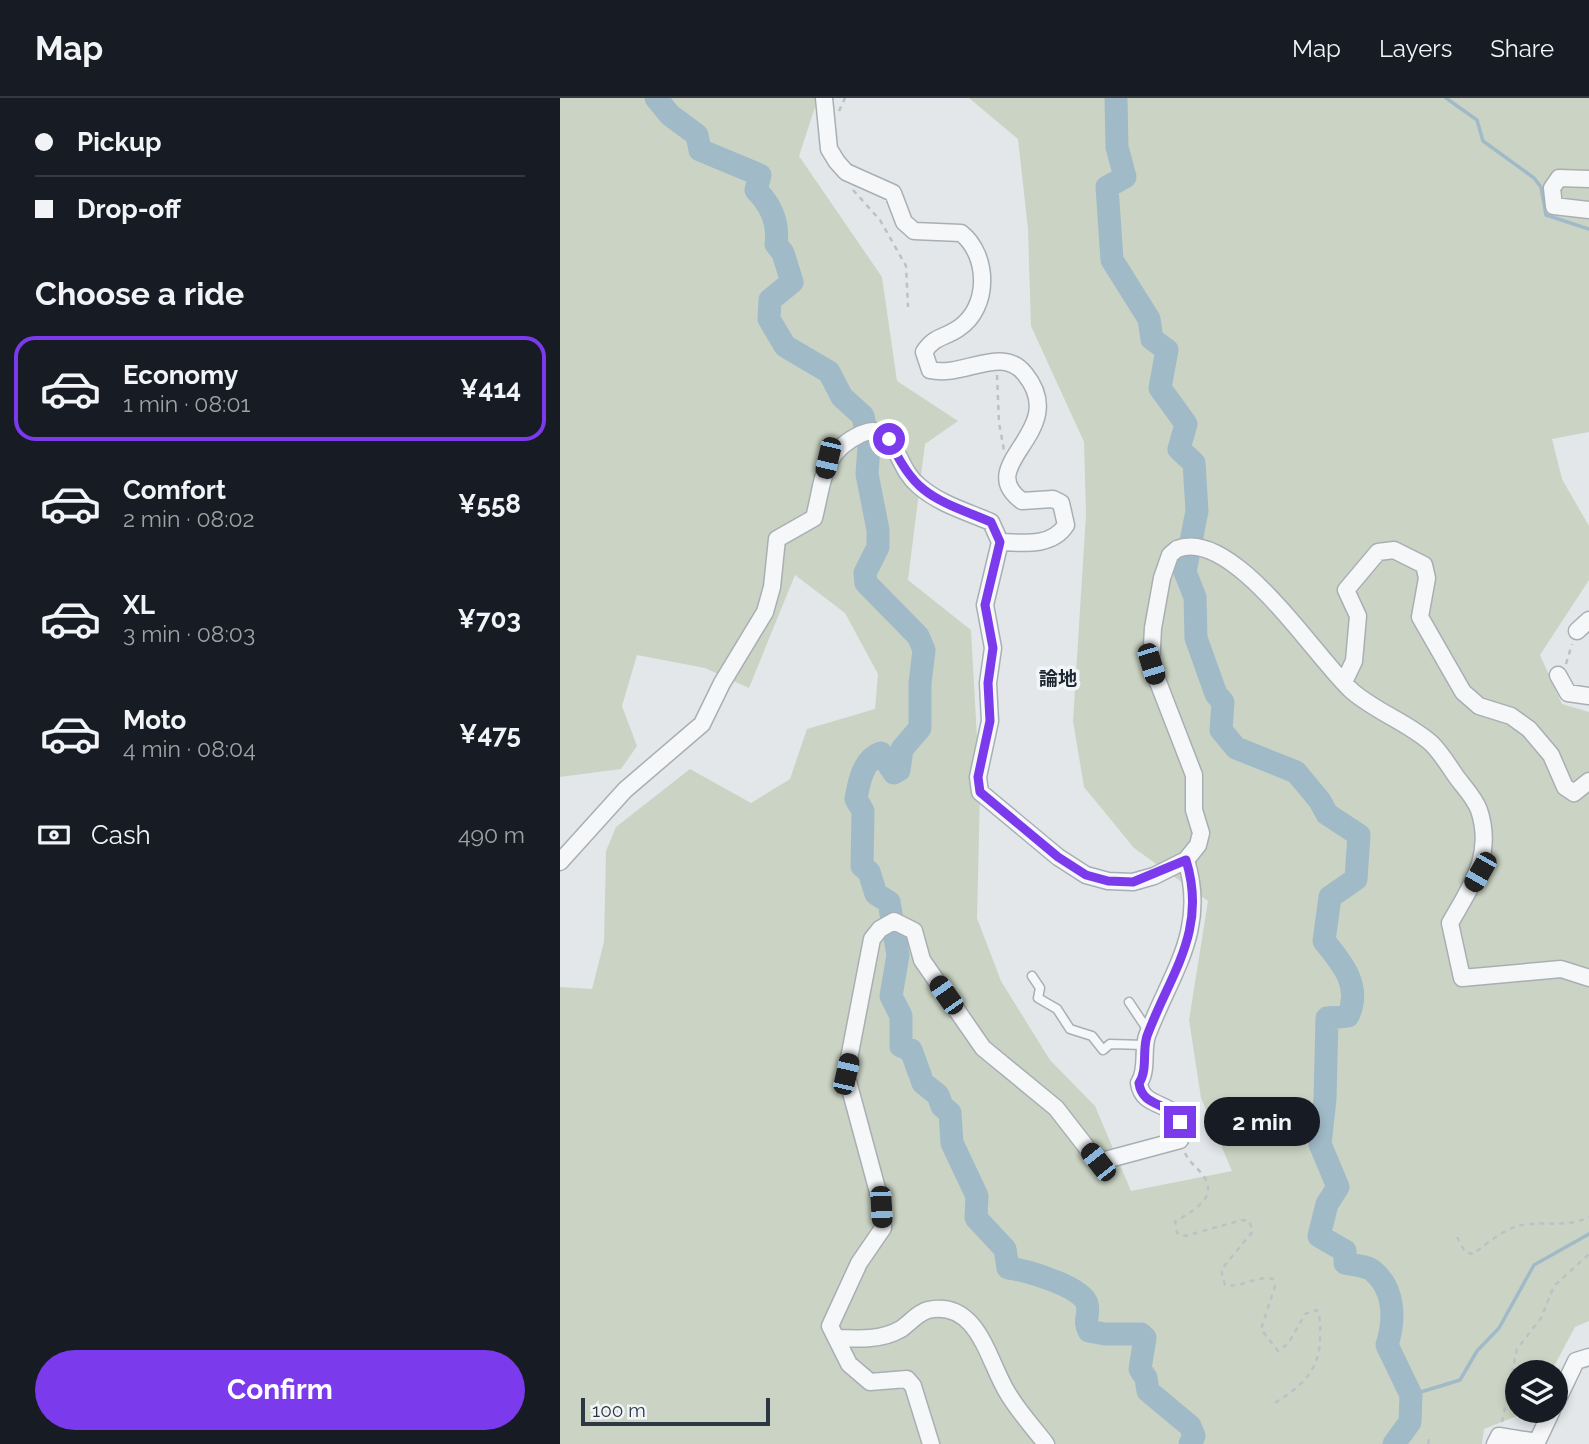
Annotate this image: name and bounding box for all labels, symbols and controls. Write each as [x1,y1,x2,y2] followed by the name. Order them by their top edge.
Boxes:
[35,29,103,68] text: Map
[1292,34,1341,63] text: Map
[1379,34,1452,63] text: Layers
[1490,34,1554,63] text: Share
[77,127,162,157] text: Pickup
[77,194,181,224] text: Drop-off
[35,275,244,312] text: Choose a ride
[39,357,102,420] icon: car
[123,360,238,390] text: Economy
[460,374,521,404] text: ¥414
[123,390,250,417] text: 1 min · 08:01
[873,423,905,455] route start
[814,435,843,481] car
[39,472,102,535] icon: car
[123,475,226,505] text: Comfort
[458,489,521,519] text: ¥558
[123,505,255,532] text: 2 min · 08:02
[39,587,102,650] icon: car
[123,590,155,620] text: XL
[457,604,521,634] text: ¥703
[123,620,255,647] text: 3 min · 08:03
[1135,641,1168,687] car
[1039,667,1077,689] district label: 論地
[39,702,102,765] icon: car
[123,705,186,735] text: Moto
[459,719,521,749] text: ¥475
[123,735,256,762] text: 4 min · 08:04
[35,816,73,854] icon: cash
[91,820,151,850] text: Cash
[458,821,525,848] text: 490 m
[1461,849,1500,895] car
[926,972,967,1018] car
[832,1051,861,1097] car
[1204,1098,1320,1146] callout: 2 min
[1164,1106,1196,1138] route end
[1232,1108,1292,1135] text: 2 min
[1077,1139,1120,1185] car
[870,1185,893,1229] car
[35,1350,525,1430] button: Confirm
[1505,1360,1568,1423] map controls
[1505,1360,1568,1423] button: layers
[581,1395,770,1427] scale bar
[592,1399,646,1421] text: 100 m

